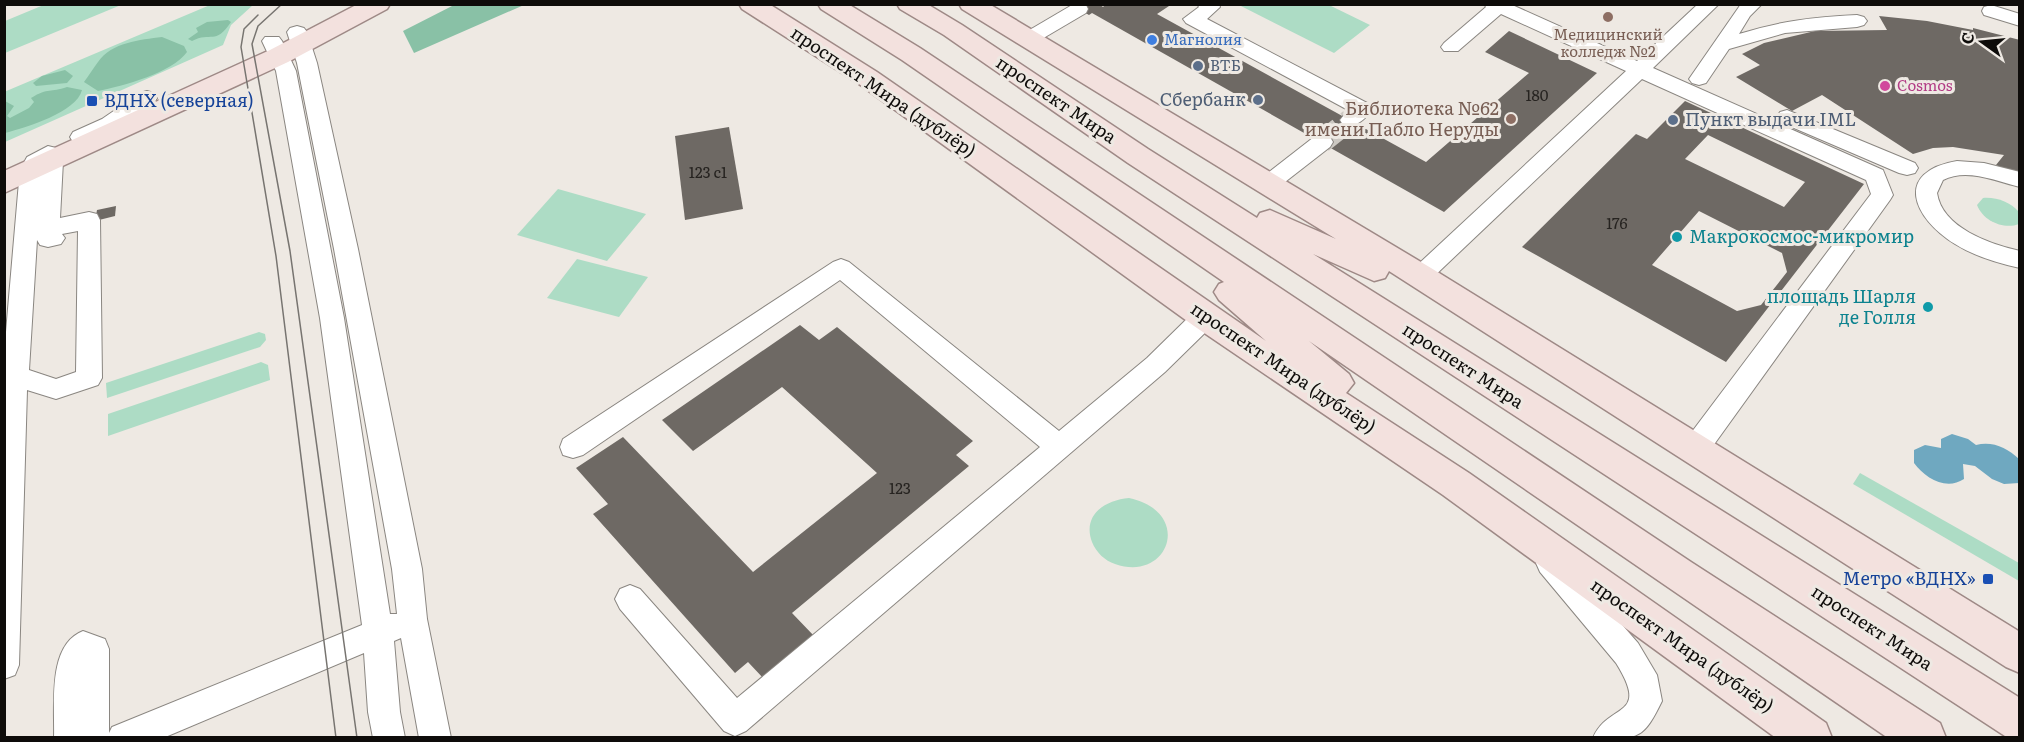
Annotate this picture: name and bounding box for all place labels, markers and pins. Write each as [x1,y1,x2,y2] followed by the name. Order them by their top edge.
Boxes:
[1601,10,1615,24] marker: Медицинский колледж №2
[1553,22,1663,62] place label: Медицинский колледж №2
[1164,27,1242,50] place label: Магнолия
[1145,33,1159,47] marker: Магнолия
[1210,53,1241,76] place label: ВТБ
[1191,59,1205,73] marker: ВТБ
[1897,73,1953,96] place label: Cosmos
[1878,79,1892,93] marker: Cosmos
[1160,85,1246,112] place label: Сбербанк
[104,86,254,113] place label: ВДНХ (северная)
[1251,93,1265,107] marker: Сбербанк
[85,94,99,108] marker: ВДНХ (северная)
[1305,94,1499,142] place label: Библиотека №62 имени Пабло Неруды
[1685,105,1856,132] place label: Пункт выдачи IML
[1504,112,1518,126] marker: Библиотека №62 имени Пабло Неруды
[1666,113,1680,127] marker: Пункт выдачи IML
[1689,222,1914,249] place label: Макрокосмос-микромир
[1670,230,1684,244] marker: Макрокосмос-микромир
[1767,282,1916,330] place label: площадь Шарля де Голля
[1921,300,1935,314] marker: площадь Шарля де Голля
[1842,564,1976,591] place label: Метро «ВДНХ»
[1981,572,1995,586] marker: Метро «ВДНХ»

